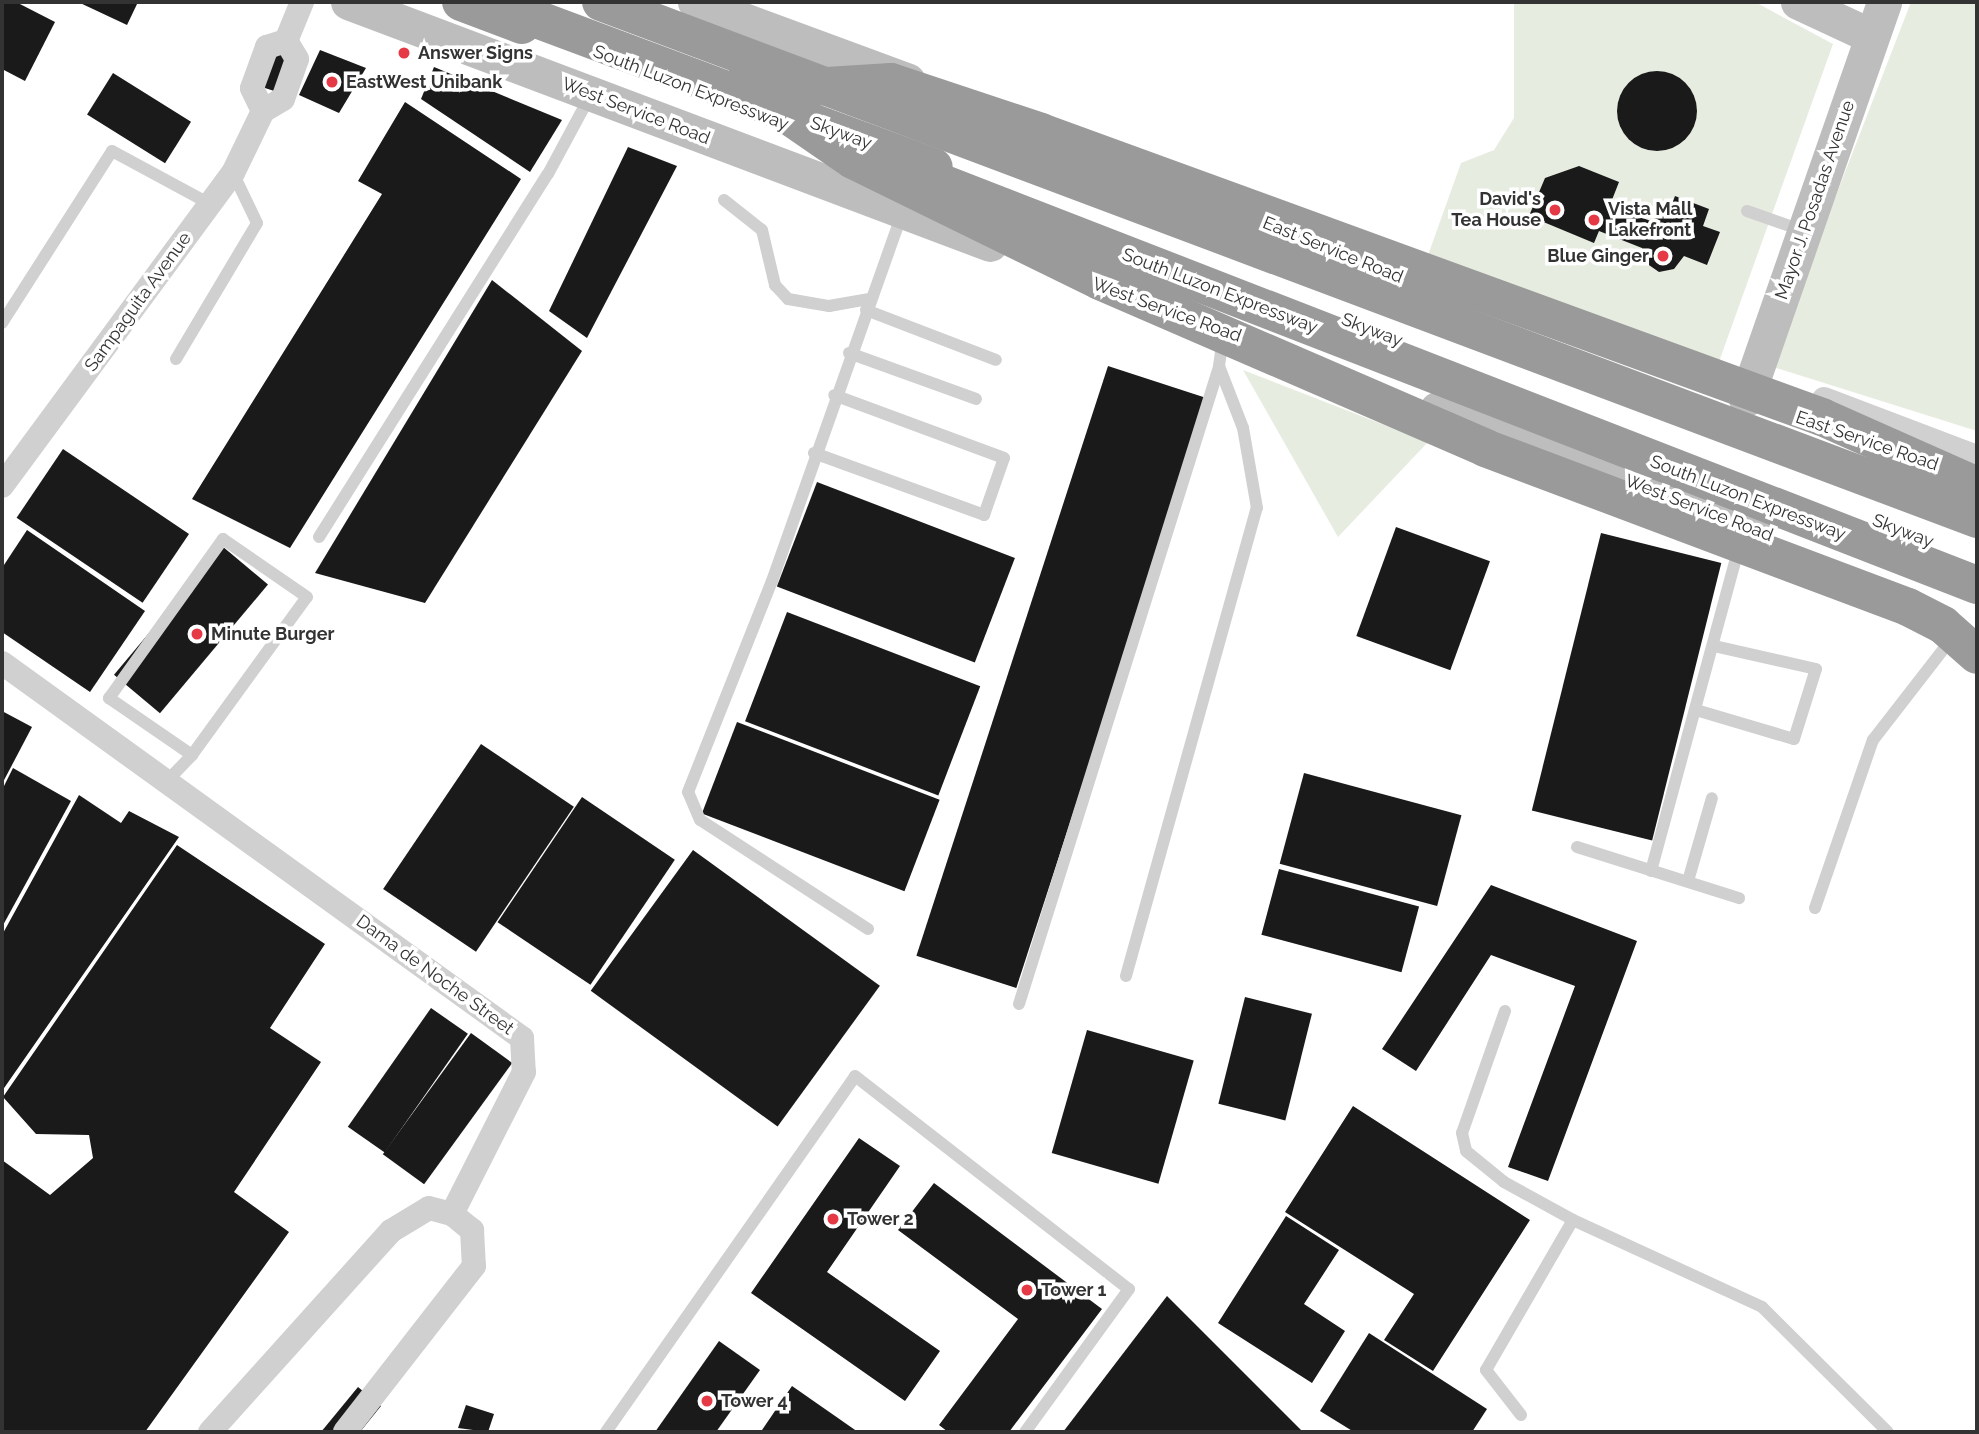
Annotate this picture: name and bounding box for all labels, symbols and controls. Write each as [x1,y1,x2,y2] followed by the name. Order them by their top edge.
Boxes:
[590,41,792,135] street label: South Luzon Expressway
[418,42,533,64] place label: Answer Signs
[396,45,412,61] marker: Answer Signs
[346,71,502,93] place label: EastWest Unibank
[559,73,713,149] street label: West Service Road
[324,74,340,90] marker: EastWest Unibank
[1771,97,1859,303] street label: Mayor J. Posadas Avenue
[807,112,875,154] street label: Skyway
[1451,189,1541,232] place label: David's Tea House
[1608,199,1692,242] place label: Vista Mall Lakefront
[1547,202,1563,218] marker: David's Tea House
[1260,212,1406,288] street label: East Service Road
[1586,212,1602,228] marker: Vista Mall Lakefront
[80,228,196,376] street label: Sampaguita Avenue
[1119,244,1321,338] street label: South Luzon Expressway
[1547,245,1649,267] place label: Blue Ginger
[1655,248,1671,264] marker: Blue Ginger
[1090,273,1244,347] street label: West Service Road
[1338,308,1406,352] street label: Skyway
[1793,406,1941,476] street label: East Service Road
[1647,451,1849,545] street label: South Luzon Expressway
[1622,470,1776,546] street label: West Service Road
[1869,509,1937,553] street label: Skyway
[211,623,334,645] place label: Minute Burger
[189,626,205,642] marker: Minute Burger
[352,910,518,1040] street label: Dama de Noche Street
[847,1208,914,1230] place label: Tower 2
[825,1211,841,1227] marker: Tower 2
[1041,1279,1107,1301] place label: Tower 1
[1019,1282,1035,1298] marker: Tower 1
[721,1390,788,1412] place label: Tower 4
[699,1393,715,1409] marker: Tower 4

